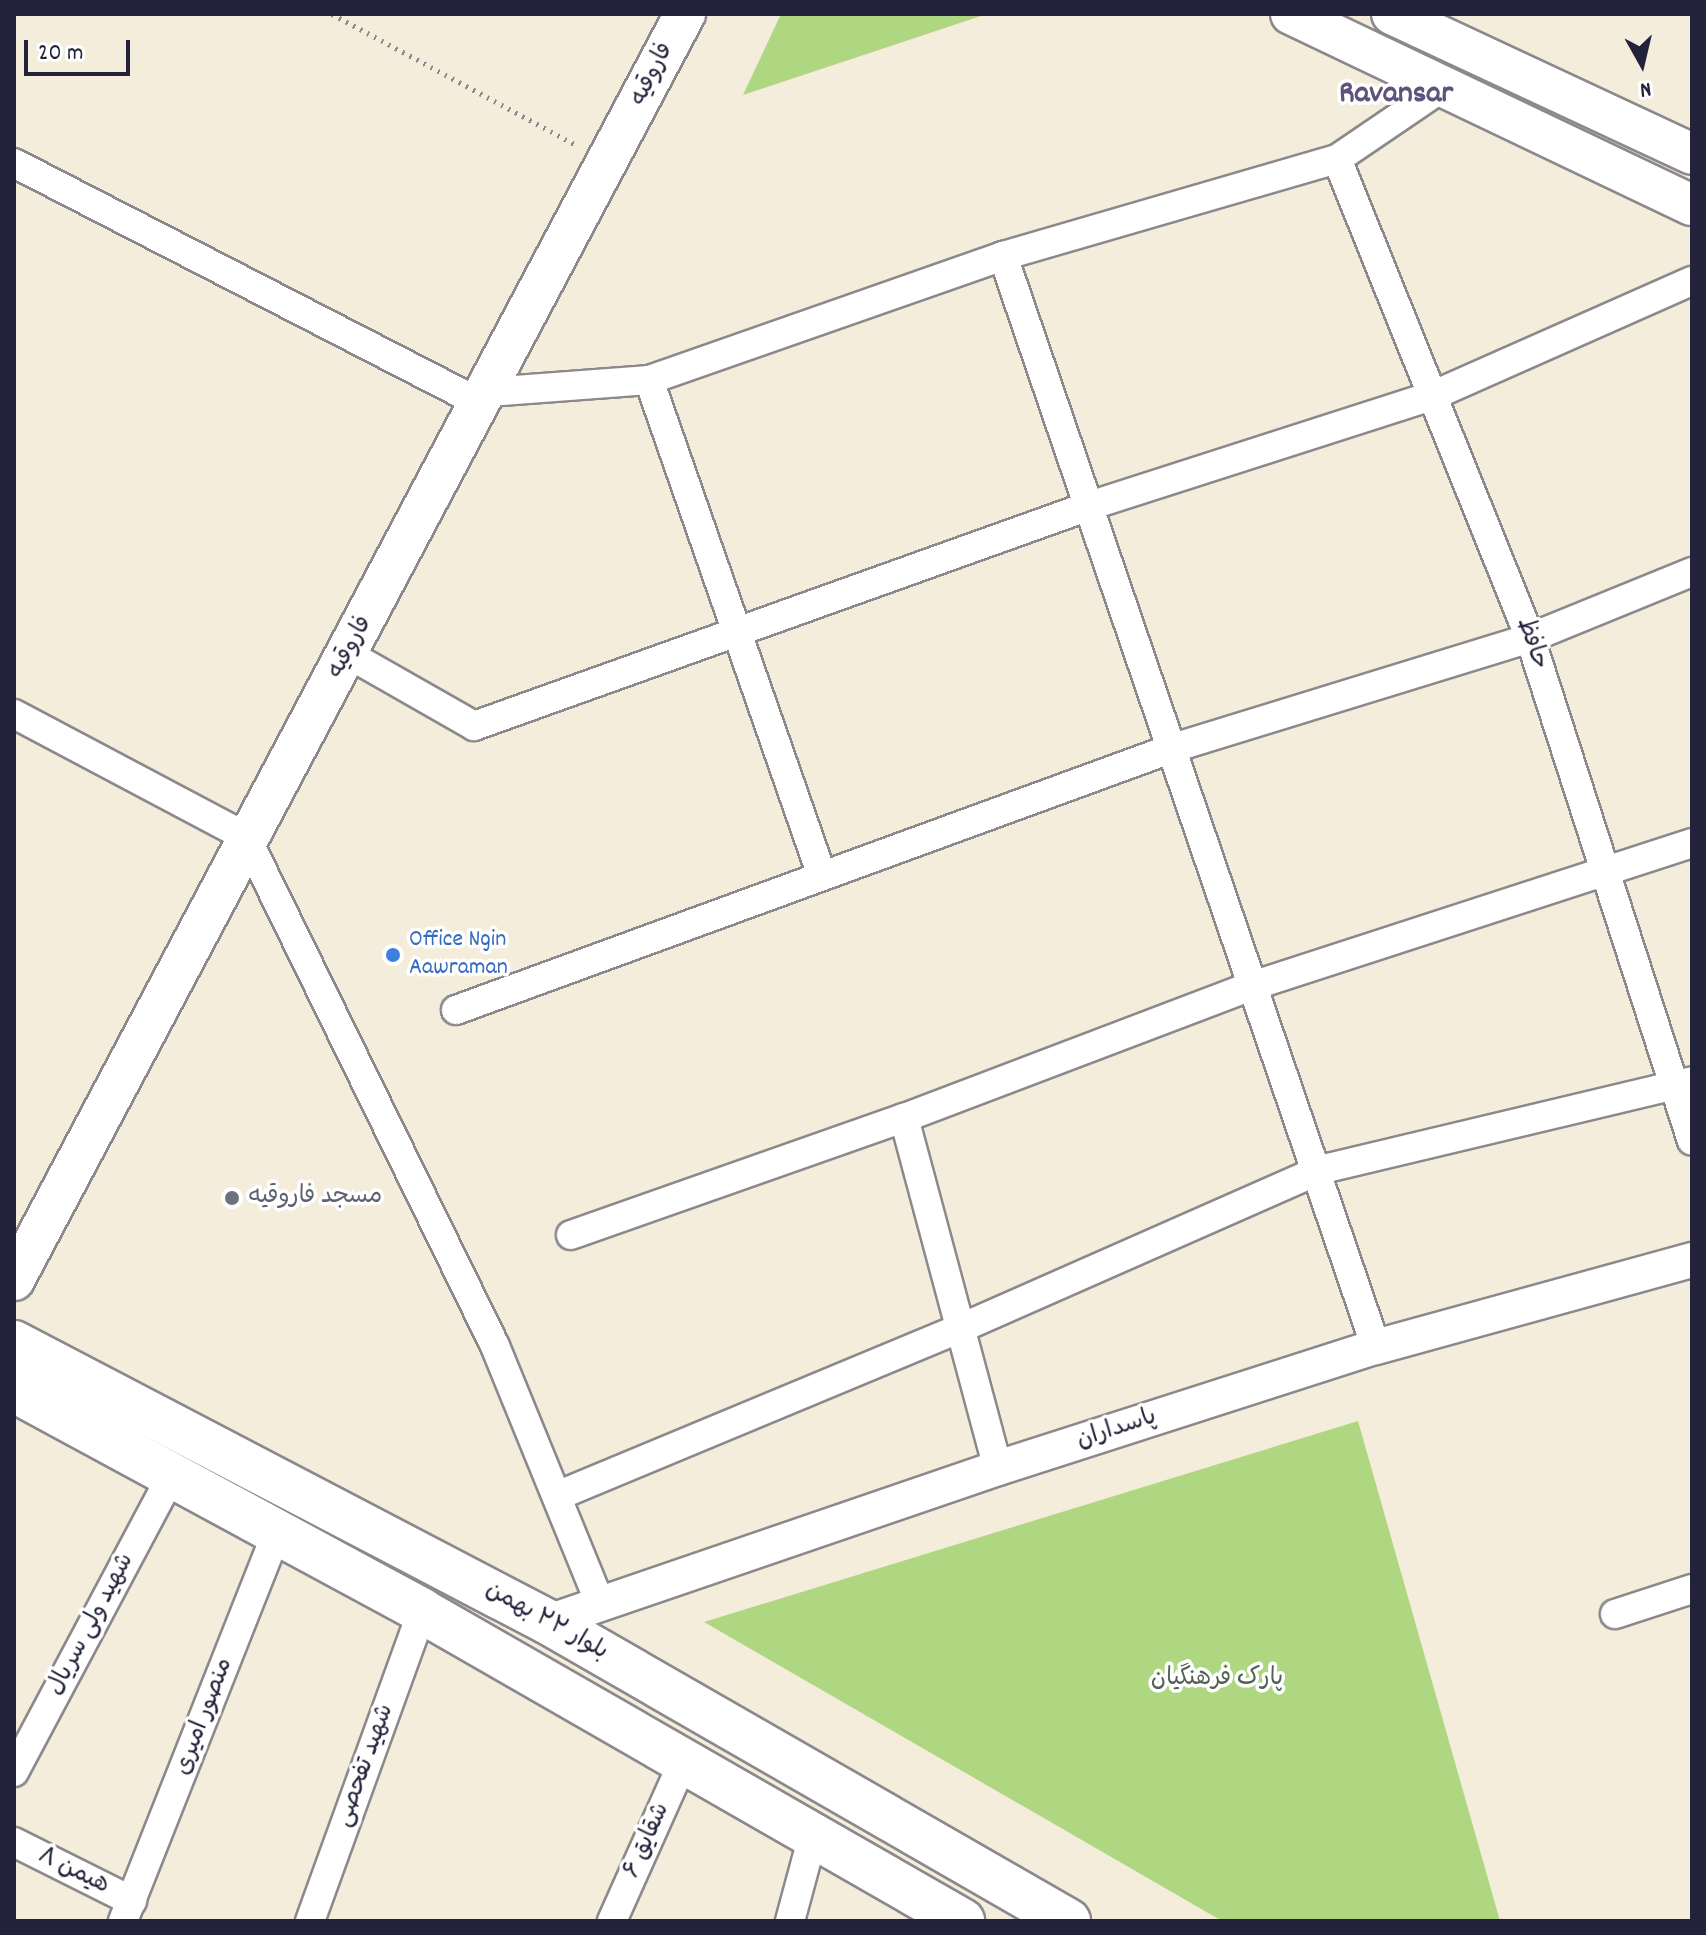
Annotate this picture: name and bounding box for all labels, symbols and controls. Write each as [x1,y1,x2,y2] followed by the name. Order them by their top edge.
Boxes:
[28,24,134,74] scale bar
[1602,24,1682,104] north arrow
[38,37,84,71] text: 20 m
[625,39,681,111] street label: فاروقیه
[1638,72,1653,104] text: N
[1339,76,1453,114] district label: Ravansar
[322,612,380,684] street label: فاروقیه
[1509,614,1553,674] street label: حافظ
[409,927,508,983] place label: Office Ngin Aawraman
[384,946,402,964] marker: Office Ngin Aawraman
[248,1184,382,1212] place label: مسجد فاروقیه
[223,1189,241,1207] marker: مسجد فاروقیه
[1074,1404,1160,1456] street label: پاسداران
[42,1549,142,1701] street label: شهید ولی سریال
[480,1577,612,1667] street label: بلوار ۲۲ بهمن
[169,1654,241,1780] street label: منصور امیری
[1151,1666,1283,1694] park label: پارک فرهنگیان
[331,1701,401,1831] street label: شهید تفحصی
[619,1799,677,1883] street label: شقایق ۶
[33,1842,113,1902] street label: هیمن ۸

